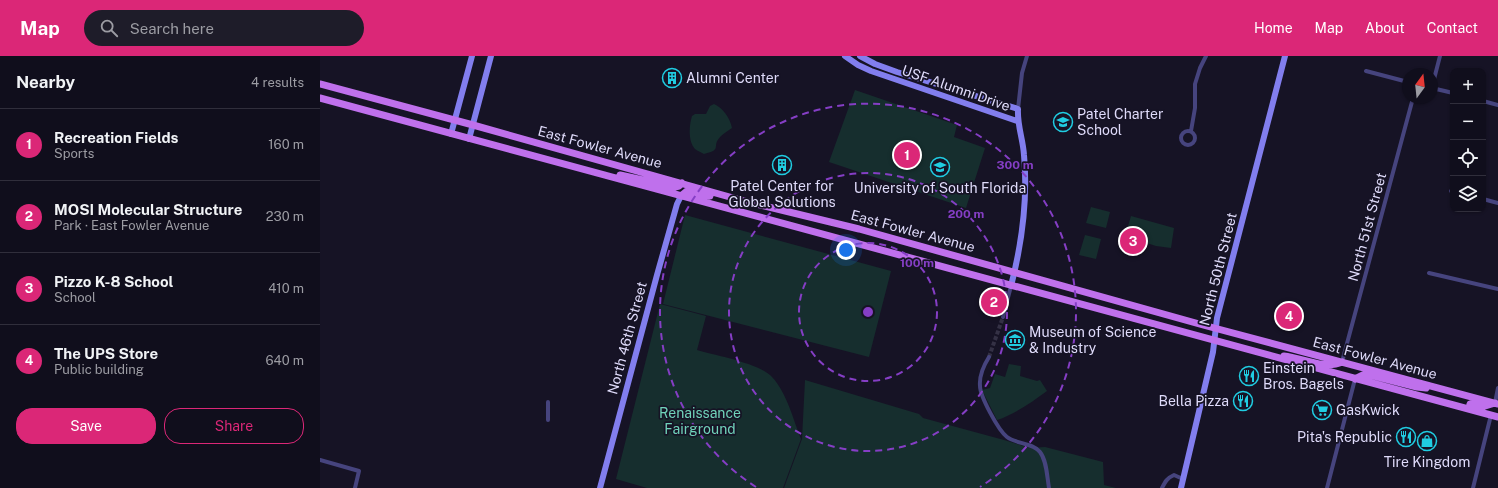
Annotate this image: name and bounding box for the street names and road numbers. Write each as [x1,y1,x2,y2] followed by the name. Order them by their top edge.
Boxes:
[900,62,1012,114] street label: USF Alumni Drive
[536,123,664,171] street label: East Fowler Avenue
[1345,171,1389,283] street label: North 51st Street
[849,207,977,255] street label: East Fowler Avenue
[1196,211,1240,327] street label: North 50th Street
[604,280,650,396] street label: North 46th Street
[1311,334,1439,382] street label: East Fowler Avenue

